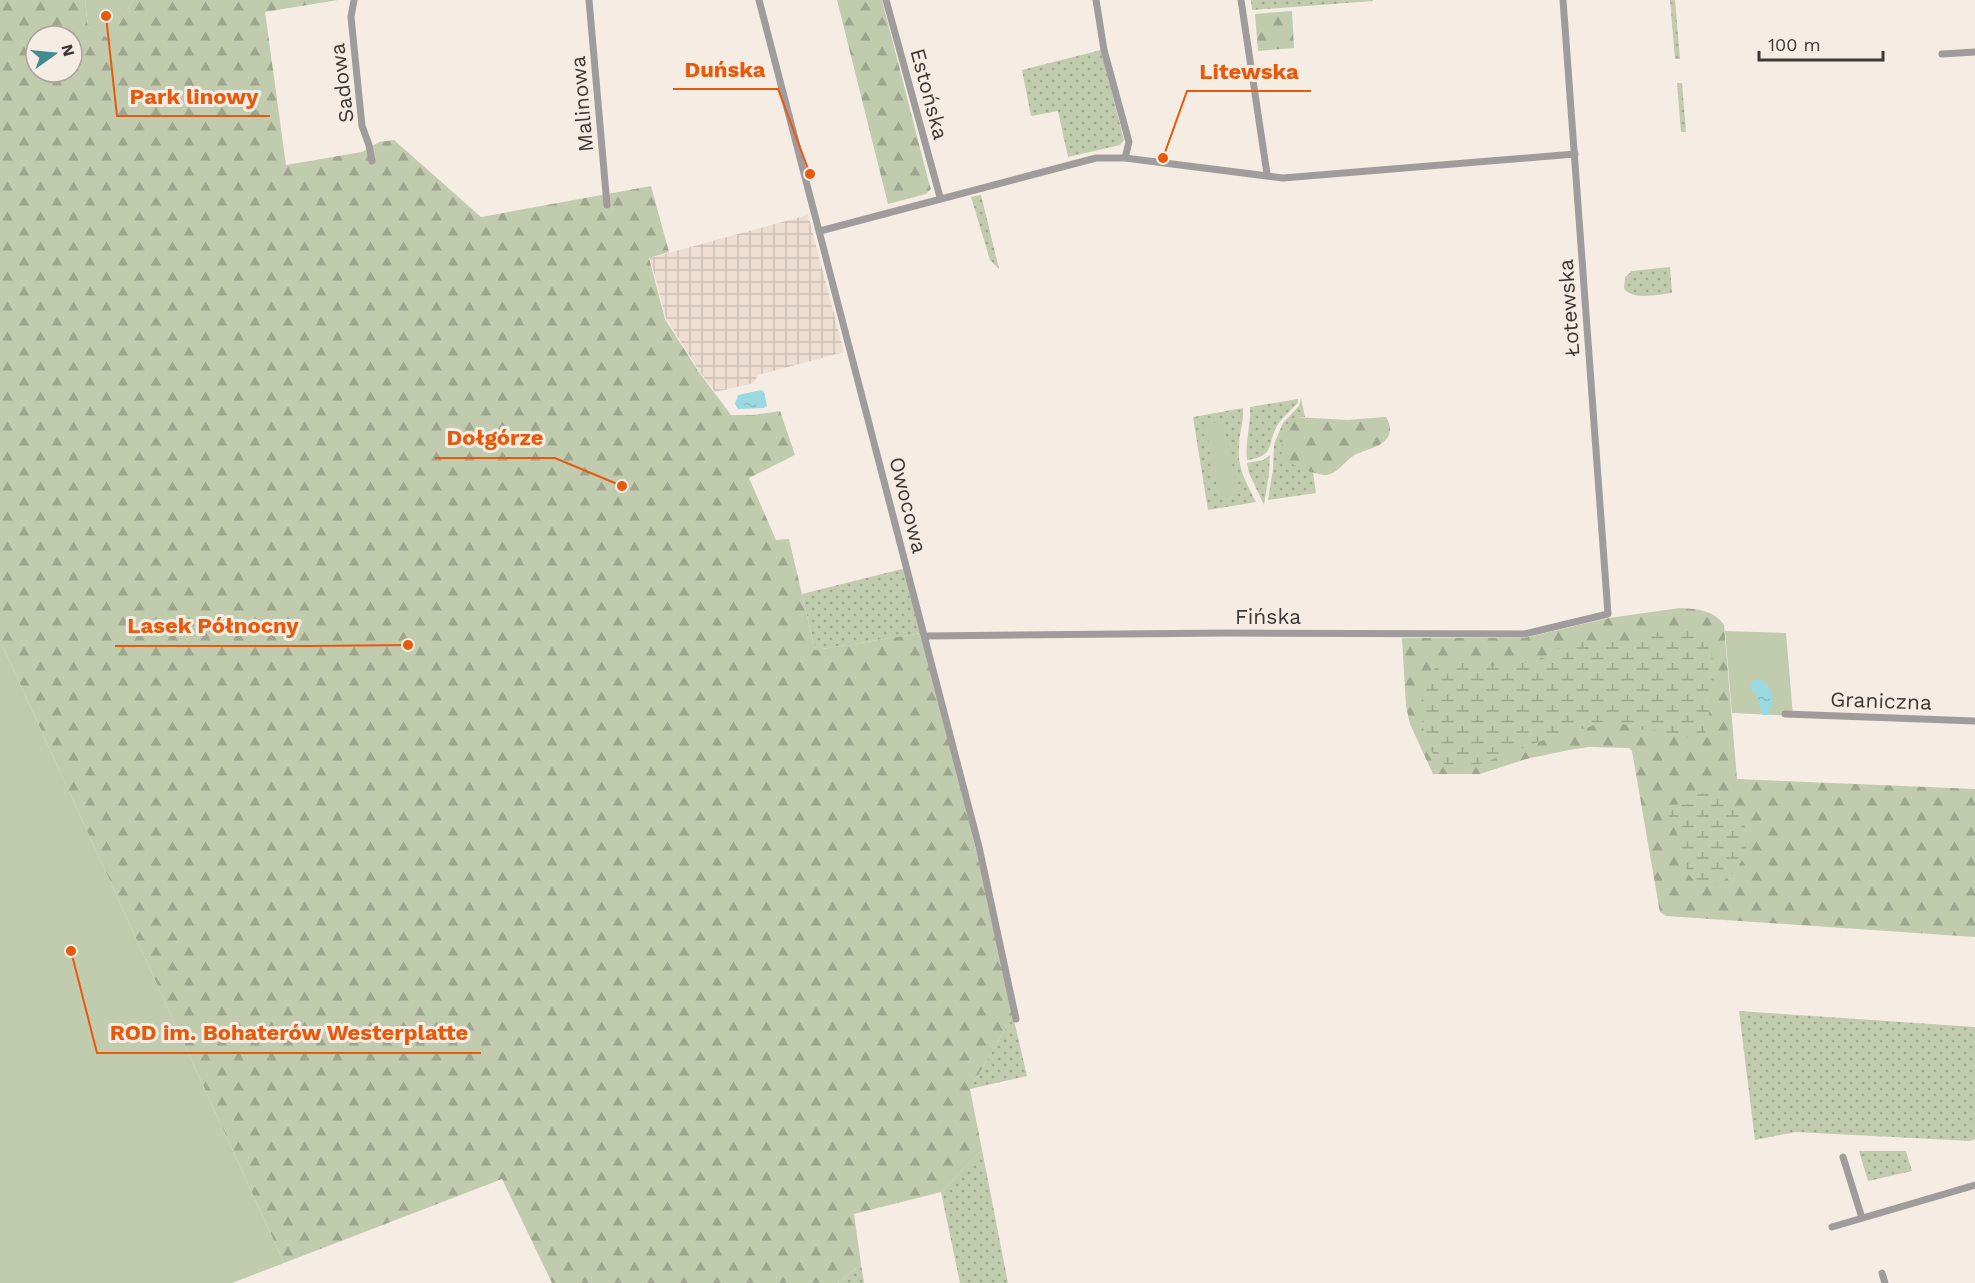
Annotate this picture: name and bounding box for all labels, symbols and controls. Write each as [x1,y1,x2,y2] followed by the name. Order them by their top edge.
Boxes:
[24,24,84,84] north arrow
[1759,24,1884,62] scale bar
[1768,34,1821,55] text: 100 m
[57,42,79,58] text: N
[324,42,359,124] street label: Sadowa
[905,45,954,142] street label: Estońska
[673,49,778,89] callout: Duńska
[1187,51,1311,91] callout: Litewska
[565,55,598,153] street label: Malinowa
[684,57,766,82] text: Duńska
[1199,59,1299,84] text: Litewska
[117,76,270,116] callout: Park linowy
[130,84,259,109] text: Park linowy
[1553,258,1584,358] street label: Łotewska
[435,418,555,458] callout: Dołgórze
[447,425,543,450] text: Dołgórze
[884,454,933,556] street label: Owocowa
[1235,604,1301,629] street label: Fińska
[115,606,311,646] callout: Lasek Północny
[127,613,299,638] text: Lasek Północny
[1830,686,1932,715] street label: Graniczna
[97,1013,481,1053] callout: ROD im. Bohaterów Westerplatte
[110,1020,468,1045] text: ROD im. Bohaterów Westerplatte

